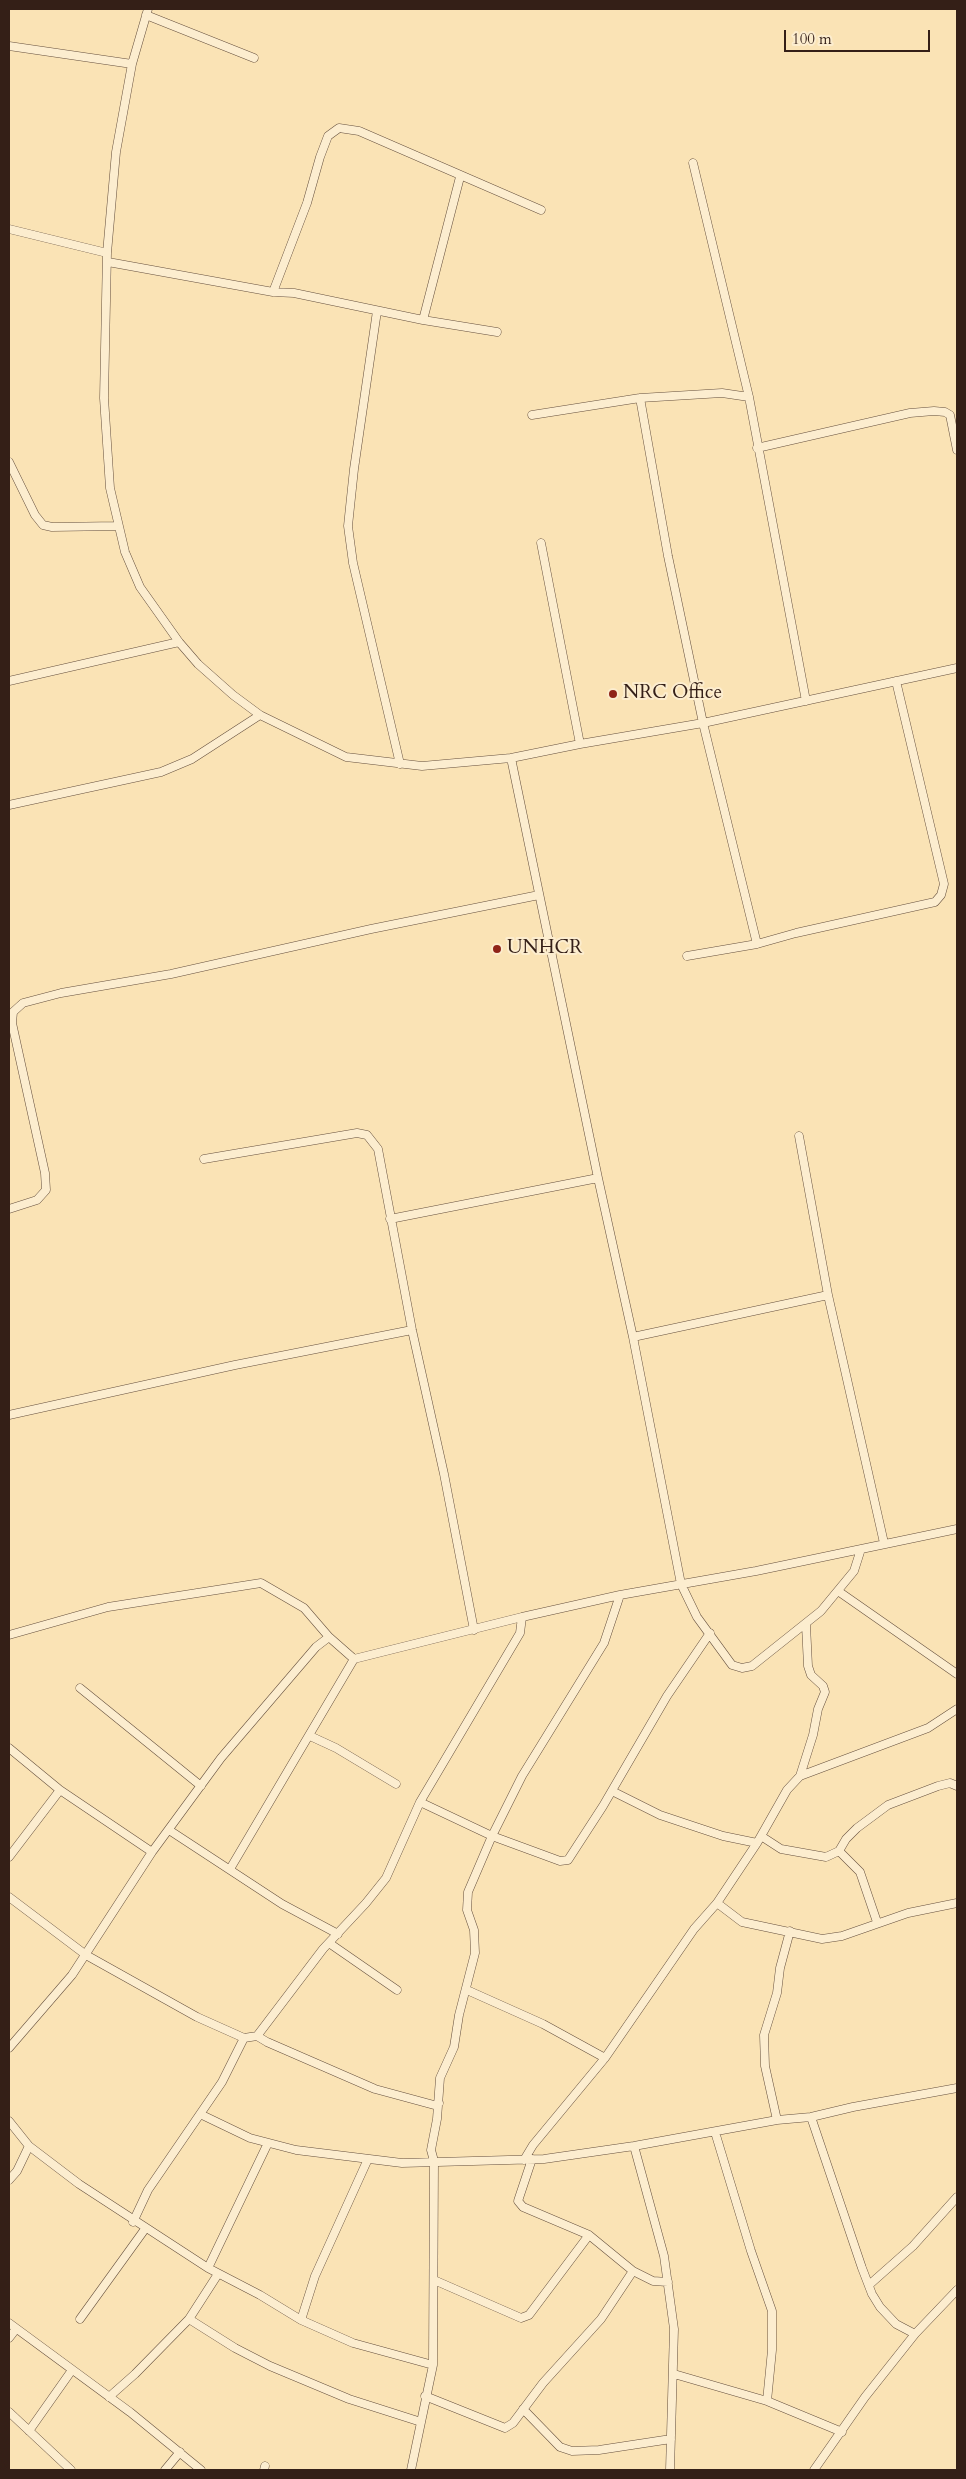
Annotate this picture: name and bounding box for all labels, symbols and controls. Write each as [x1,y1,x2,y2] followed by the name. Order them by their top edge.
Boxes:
[786,20,932,52] scale bar
[792,29,832,49] text: 100 m
[623,683,722,705] place label: NRC Office
[607,688,619,700] marker: NRC Office
[507,938,582,960] place label: UNHCR
[491,943,503,955] marker: UNHCR

